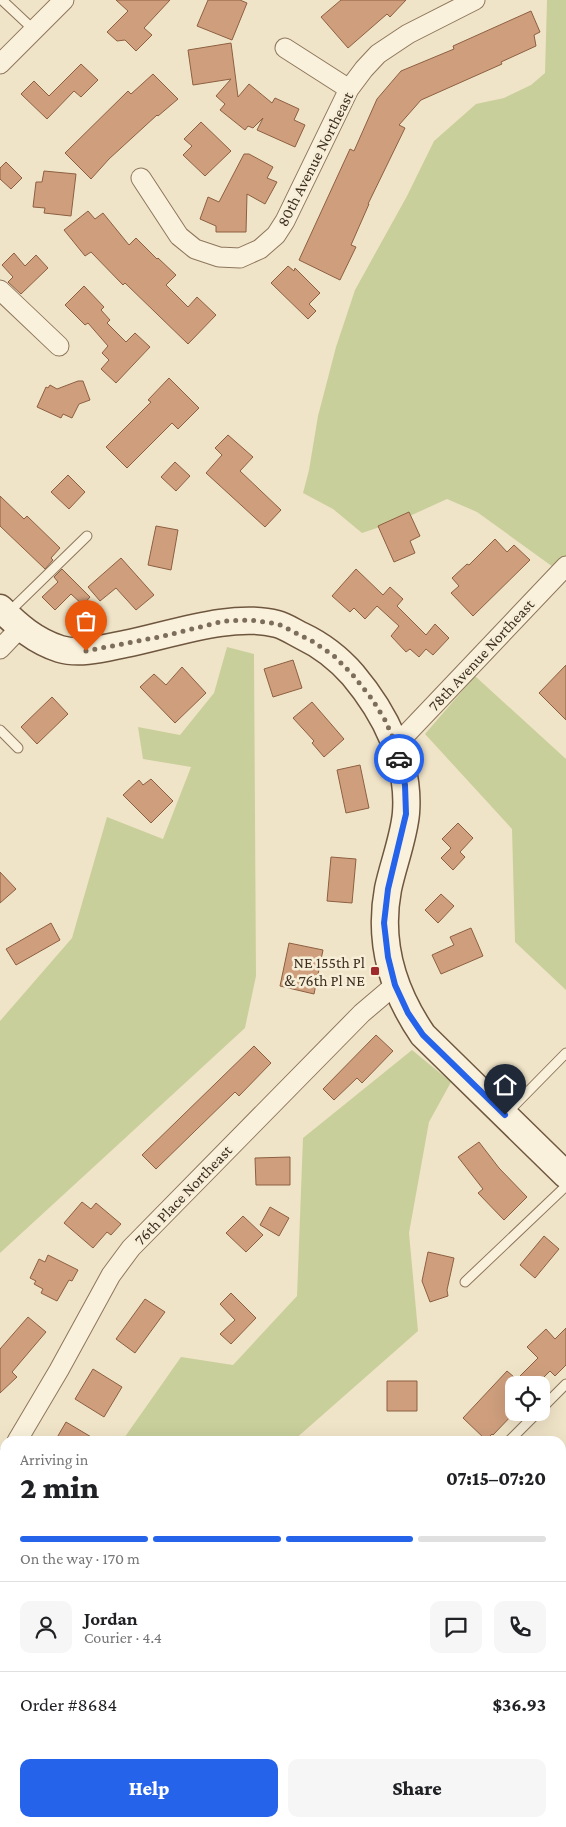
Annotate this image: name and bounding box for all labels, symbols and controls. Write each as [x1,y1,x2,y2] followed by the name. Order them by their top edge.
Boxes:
[274,88,357,229] street label: 80th Avenue Northeast
[425,595,538,714] street label: 78th Avenue Northeast
[65,600,107,651] pin
[72,607,100,635] icon: bag
[374,734,424,784] courier
[385,745,413,773] icon: car
[284,954,365,989] place label: NE 155th Pl & 76th Pl NE
[369,965,381,977] marker: NE 155th Pl & 76th Pl NE
[484,1064,526,1115] pin
[491,1071,519,1099] icon: home
[131,1141,236,1249] street label: 76th Place Northeast
[505,1376,550,1421] map controls
[505,1376,550,1421] button: locate
[20,1451,88,1468] text: Arriving in
[446,1468,546,1489] text: 07:15–07:20
[20,1469,99,1505] text: 2 min
[20,1550,140,1567] text: On the way · 170 m
[20,1601,72,1653] button: person
[430,1601,482,1653] button: chat
[494,1601,546,1653] button: phone
[84,1608,138,1629] text: Jordan
[84,1629,162,1646] text: Courier · 4.4
[20,1694,117,1715] text: Order #8684
[493,1694,546,1715] text: $36.93
[20,1759,278,1817] button: Help
[288,1759,546,1817] button: Share

